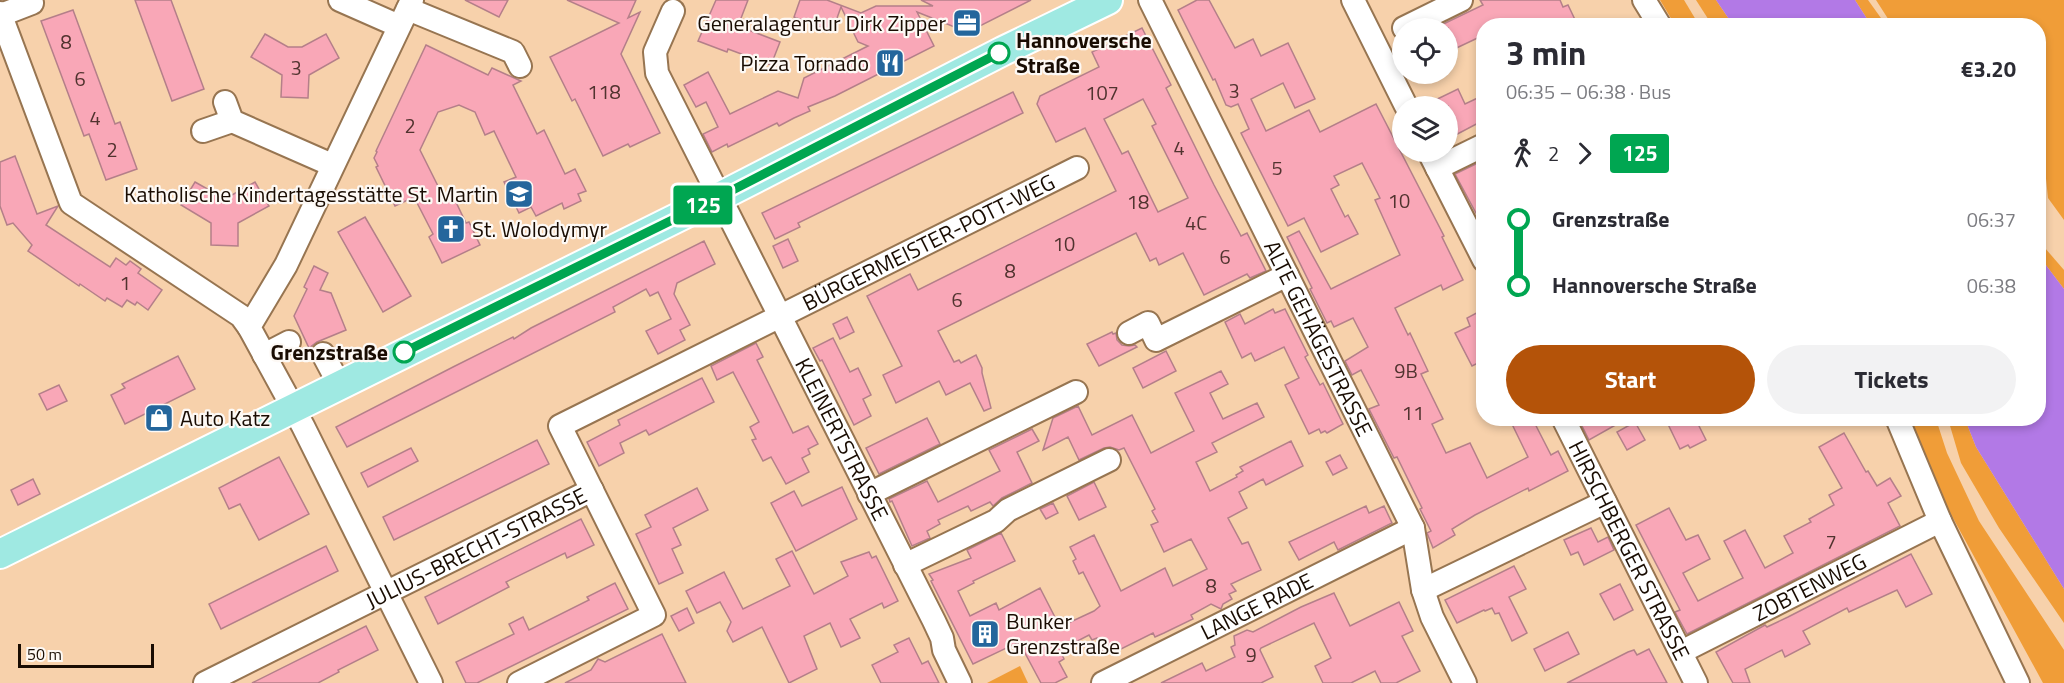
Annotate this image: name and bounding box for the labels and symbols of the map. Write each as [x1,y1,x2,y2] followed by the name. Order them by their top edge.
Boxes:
[697,6,946,40] place label: Generalagentur Dirk Zipper
[951,7,983,39] office icon: Generalagentur Dirk Zipper
[1016,23,1152,82] place label: Hannoversche Straße
[60,26,72,57] house number: 8
[988,42,1010,64] marker: Hannoversche Straße
[740,46,869,80] place label: Pizza Tornado
[874,47,906,79] restaurant icon: Pizza Tornado
[290,52,302,83] house number: 3
[74,63,86,94] house number: 6
[1228,75,1240,106] house number: 3
[587,76,621,107] house number: 118
[1085,77,1119,108] house number: 107
[89,102,101,133] house number: 4
[404,110,416,141] house number: 2
[1173,132,1185,163] house number: 4
[106,134,118,165] house number: 2
[1271,152,1283,183] house number: 5
[796,165,1061,320] street label: BÜRGERMEISTER-POTT-WEG
[124,177,498,211] place label: Katholische Kindertagesstätte St. Martin
[503,178,535,210] school or university icon: Katholische Kindertagesstätte St. Martin
[1388,185,1410,216] house number: 10
[668,186,738,224] line badge: 125
[1127,186,1149,217] house number: 18
[1185,207,1207,238] house number: 4C
[472,212,608,246] place label: St. Wolodymyr
[435,213,467,245] church icon: St. Wolodymyr
[1053,228,1075,259] house number: 10
[1255,234,1382,442] street label: ALTE GEHÄGESTRASSE
[1219,241,1231,272] house number: 6
[1004,255,1016,286] house number: 8
[119,267,131,298] house number: 1
[951,284,963,315] house number: 6
[271,335,388,369] place label: Grenzstraße
[393,341,415,363] marker: Grenzstraße
[787,352,897,526] street label: KLEINERTSTRASSE
[1394,355,1418,386] house number: 9B
[1402,397,1424,428] house number: 11
[180,401,270,435] place label: Auto Katz
[143,402,175,434] shop icon: Auto Katz
[1560,435,1699,666] street label: HIRSCHBERGER STRASSE
[360,478,593,617] street label: JULIUS-BRECHT-STRASSE
[1825,526,1837,557] house number: 7
[1747,544,1872,630] street label: ZOBTENWEG
[1195,564,1319,649] street label: LANGE RADE
[1205,570,1217,601] house number: 8
[1006,604,1120,663] place label: Bunker Grenzstraße
[969,618,1001,650] building icon: Bunker Grenzstraße
[1245,639,1257,670] house number: 9
[18,641,154,668] scale bar

